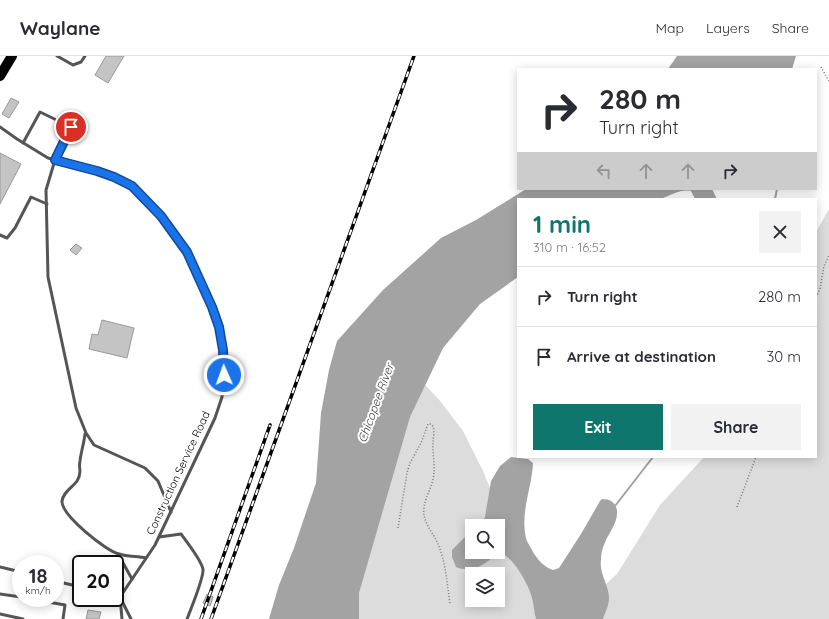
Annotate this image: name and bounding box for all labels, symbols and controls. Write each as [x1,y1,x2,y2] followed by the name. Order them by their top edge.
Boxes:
[20,16,100,40] text: Waylane
[655,19,684,37] text: Map
[706,19,750,37] text: Layers
[772,19,809,37] text: Share
[599,81,681,116] text: 280 m
[533,84,585,136] icon: right
[54,110,88,144] pin
[60,116,82,138] icon: arrive
[599,116,679,139] text: Turn right
[593,160,615,182] icon: left
[635,160,657,182] icon: ahead
[677,160,699,182] icon: ahead
[719,160,741,182] icon: right
[533,209,591,239] text: 1 min
[759,211,801,253] button: close
[533,239,606,255] text: 310 m · 16:52
[533,286,555,308] icon: right
[567,287,638,306] text: Turn right
[758,287,801,306] text: 280 m
[533,346,555,368] icon: arrive
[567,347,716,366] text: Arrive at destination
[766,347,801,366] text: 30 m
[203,354,245,396] position arrow
[354,360,397,444] water label: Chicopee River
[533,404,663,450] button: Exit
[671,404,801,450] button: Share
[143,409,213,537] street label: Construction Service Road
[465,519,505,607] map controls
[465,519,505,559] button: search
[72,555,124,607] speed limit sign: 20
[29,563,47,588] text: 18
[465,567,505,607] button: layers
[25,584,51,597] text: km/h

